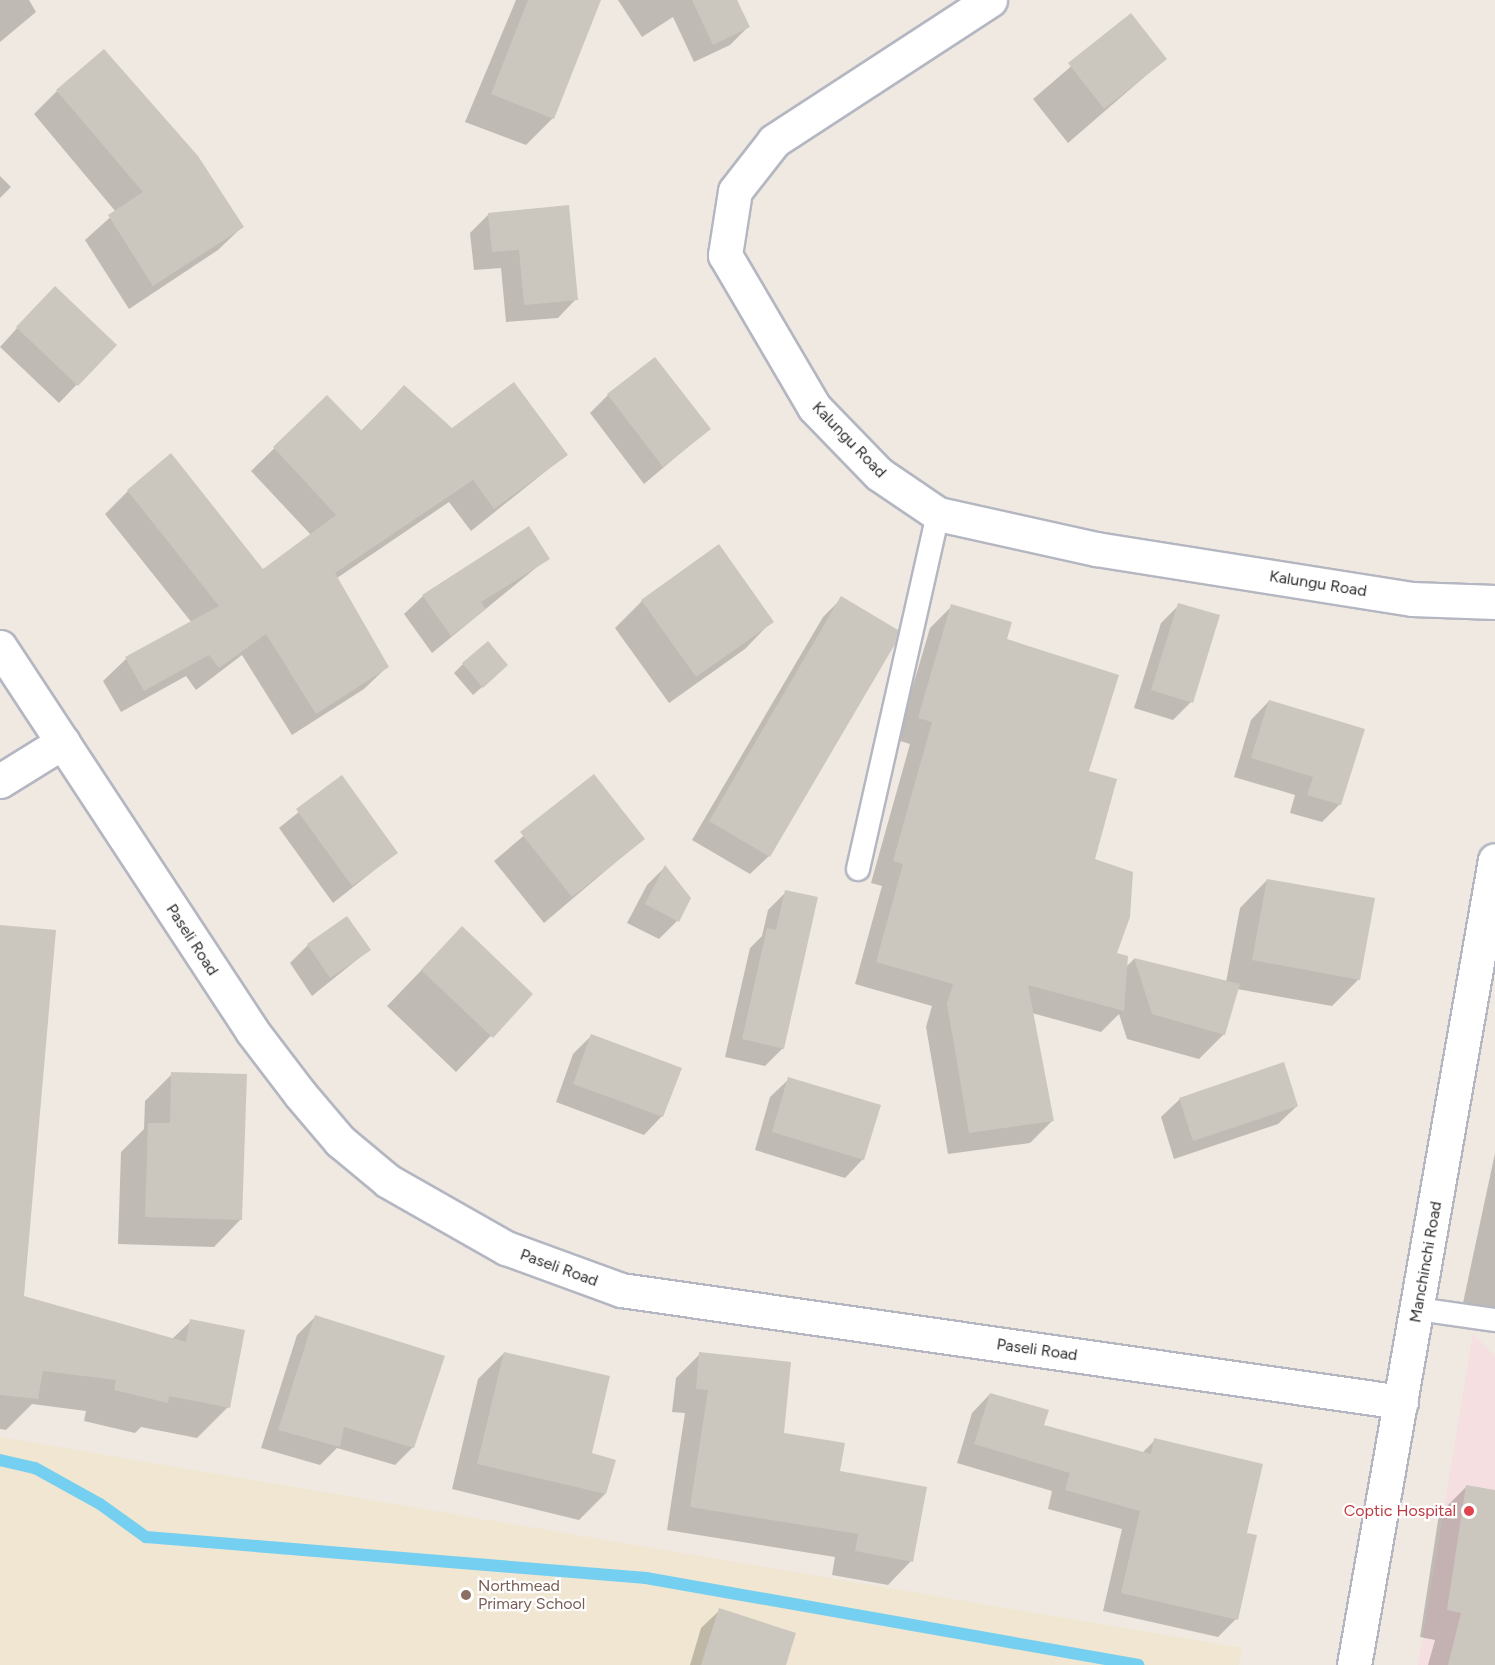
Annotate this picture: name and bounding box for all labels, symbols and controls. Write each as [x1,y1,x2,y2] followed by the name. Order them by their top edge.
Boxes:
[808,398,890,482] street label: Kalungu Road
[1268,567,1368,601] street label: Kalungu Road
[162,901,222,979] street label: Paseli Road
[1406,1200,1446,1324] street label: Manchinchi Road
[517,1245,601,1291] street label: Paseli Road
[995,1335,1079,1365] street label: Paseli Road
[1344,1501,1456,1521] place label: Coptic Hospital
[1460,1502,1478,1520] marker: Coptic Hospital
[478,1576,585,1614] place label: Northmead Primary School
[459,1588,473,1602] marker: Northmead Primary School

